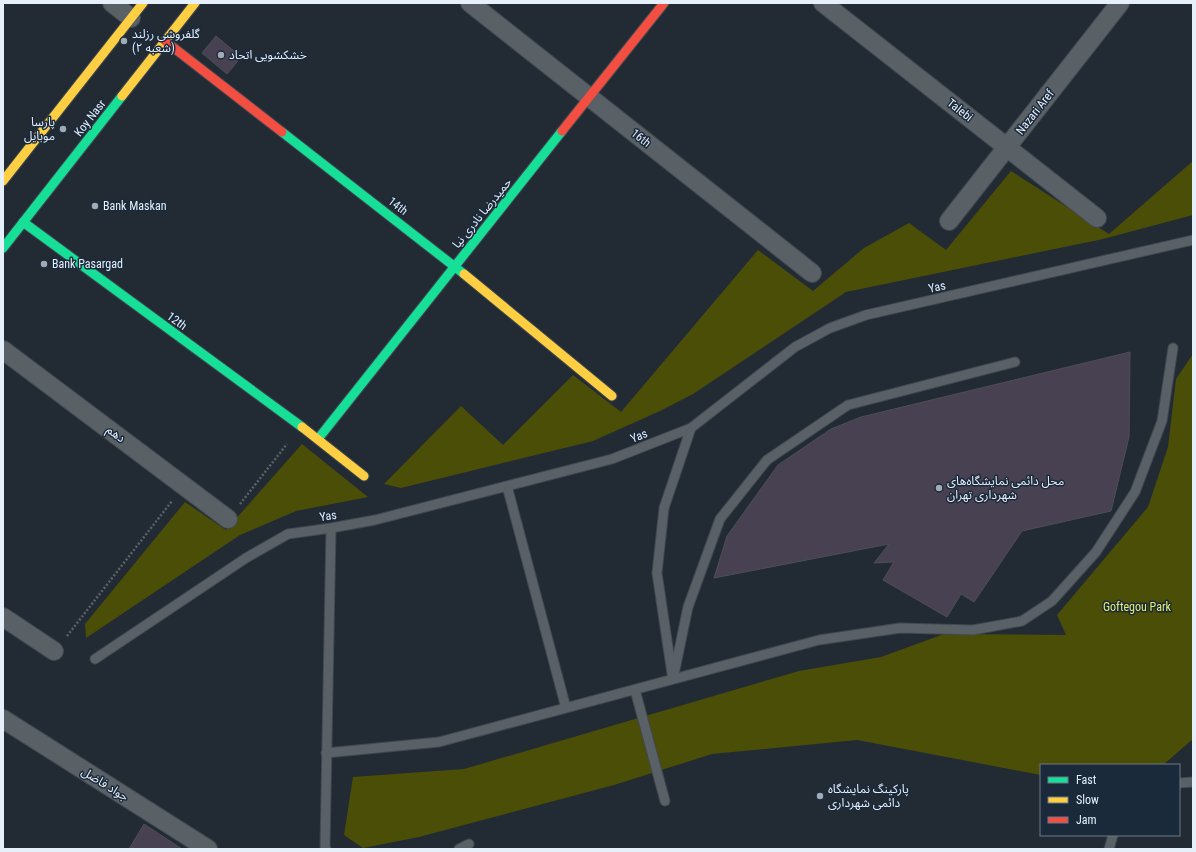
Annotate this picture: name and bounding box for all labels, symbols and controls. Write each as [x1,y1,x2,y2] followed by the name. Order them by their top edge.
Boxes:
[132,27,201,55] place label: گلفروشی رزلند (شعبه ۲)
[119,36,129,46] marker: گلفروشی رزلند (شعبه ۲)
[229,48,307,62] place label: خشکشویی اتحاد
[216,50,226,60] marker: خشکشویی اتحاد
[1013,87,1057,137] street label: Nazari Aref
[945,96,975,124] street label: Talebi
[71,97,109,139] street label: Koy Nasr
[24,115,55,143] place label: پارسا موبایل
[58,124,68,134] marker: پارسا موبایل
[628,126,654,150] street label: 16th
[450,175,515,251] street label: حمیدرضا نادری نیا
[385,194,411,218] street label: 14th
[103,199,167,213] place label: Bank Maskan
[90,201,100,211] marker: Bank Maskan
[52,257,123,271] place label: Bank Pasargad
[39,259,49,269] marker: Bank Pasargad
[927,278,947,296] street label: Yas
[164,309,190,333] street label: 12th
[103,423,128,447] street label: دهم
[628,426,650,446] street label: Yas
[947,474,1064,502] place label: محل دائمی نمایشگاه‌های شهرداری تهران
[934,483,944,493] marker: محل دائمی نمایشگاه‌های شهرداری تهران
[318,508,338,524] street label: Yas
[1103,600,1172,614] park label: Goftegou Park
[79,764,131,804] street label: جواد فاضل
[1040,764,1180,836] legend
[1076,773,1097,787] text: Fast
[828,782,909,810] place label: پارکینگ نمایشگاه دائمی شهرداری
[815,791,825,801] marker: پارکینگ نمایشگاه دائمی شهرداری
[1076,793,1099,807] text: Slow
[1076,813,1097,827] text: Jam

